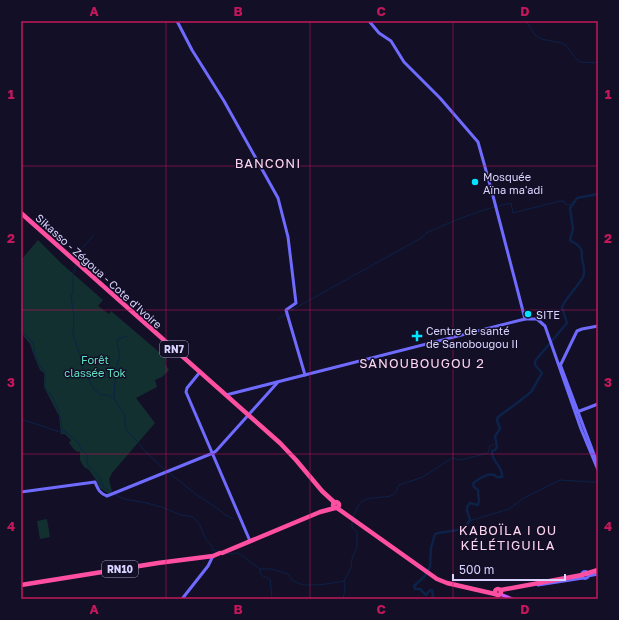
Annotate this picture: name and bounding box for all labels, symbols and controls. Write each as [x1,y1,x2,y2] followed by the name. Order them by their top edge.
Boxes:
[89,3,99,19] text: A
[233,3,243,19] text: B
[376,3,386,19] text: C
[520,3,530,19] text: D
[8,86,15,102] text: 1
[605,86,612,102] text: 1
[235,155,301,171] district label: BANCONI
[483,170,543,196] place label: Mosquée Aïna ma'adi
[470,177,480,187] marker: Mosquée Aïna ma'adi
[33,211,165,331] street label: Sikasso - Zégoua - Cote d'Ivoire
[7,230,15,246] text: 2
[604,230,612,246] text: 2
[536,308,560,321] place label: SITE
[523,309,533,319] marker: SITE
[426,324,518,350] place label: Centre de santé de Sanobougou II
[411,330,423,342] marker: Centre de santé de Sanobougou II
[160,341,188,357] road number: RN7
[64,353,126,379] park label: Forêt classée Tok
[359,355,485,371] district label: SANOUBOUGOU 2
[7,374,15,390] text: 3
[604,374,612,390] text: 3
[7,518,15,534] text: 4
[604,518,612,534] text: 4
[459,522,557,553] district label: KABOÏLA I OU KÉLÉTIGUILA
[453,556,565,582] scale bar
[102,561,138,577] road number: RN10
[459,562,494,577] text: 500 m
[89,601,99,617] text: A
[233,601,243,617] text: B
[376,601,386,617] text: C
[520,601,530,617] text: D

